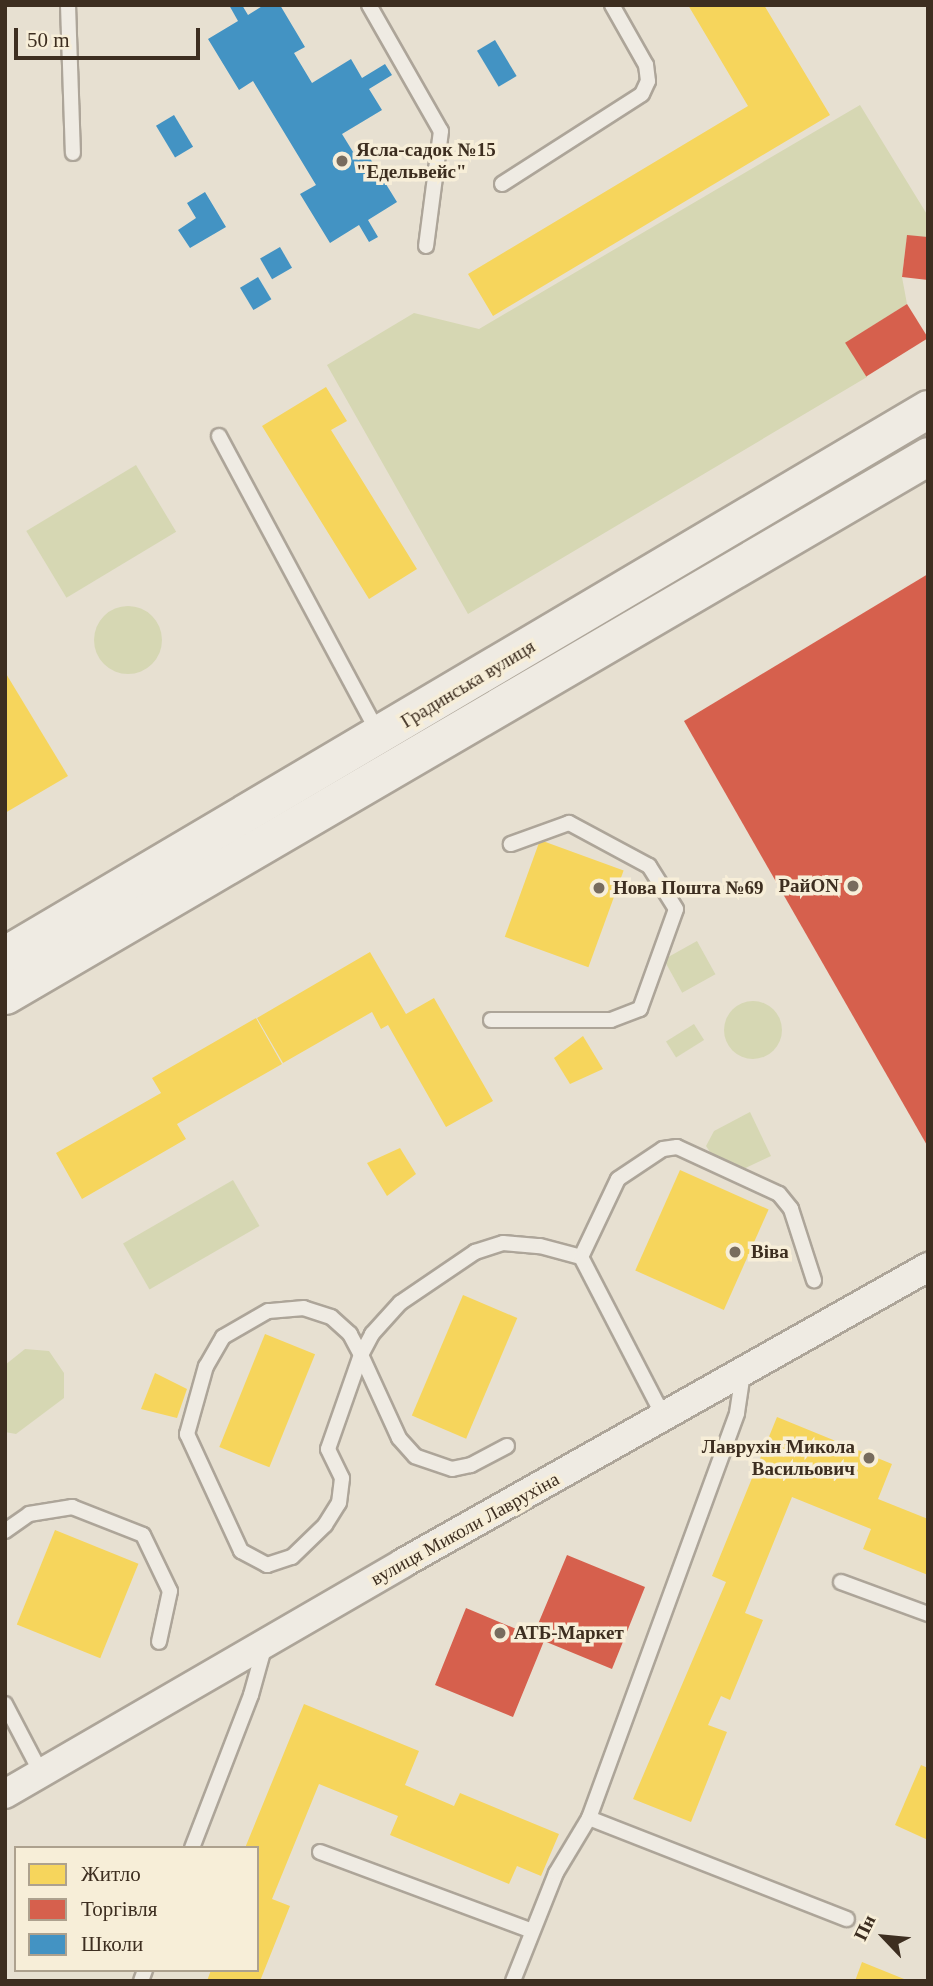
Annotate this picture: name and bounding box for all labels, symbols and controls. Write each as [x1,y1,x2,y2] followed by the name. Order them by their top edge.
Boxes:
[18,14,203,58] scale bar
[27,28,70,52] text: 50 m
[356,139,496,183] place label: Ясла-садок №15 "Едельвейс"
[334,153,350,169] marker: Ясла-садок №15 "Едельвейс"
[397,635,539,733] street label: Градинська вулиця
[778,875,839,897] place label: РайON
[613,877,764,899] place label: Нова Пошта №69
[845,878,861,894] marker: РайON
[591,880,607,896] marker: Нова Пошта №69
[751,1241,789,1263] place label: Віва
[725,1242,745,1262] marker: Віва
[702,1436,855,1480] place label: Лаврухін Микола Васильович
[861,1450,877,1466] marker: Лаврухін Микола Васильович
[367,1468,563,1590] street label: вулиця Миколи Лаврухіна
[514,1622,624,1644] place label: АТБ-Маркет
[492,1625,508,1641] marker: АТБ-Маркет
[14,1846,259,1972] legend
[81,1862,141,1886] text: Житло
[81,1897,157,1921] text: Торгівля
[849,1902,919,1972] north arrow
[850,1911,880,1944] text: Пн
[81,1932,143,1956] text: Школи

